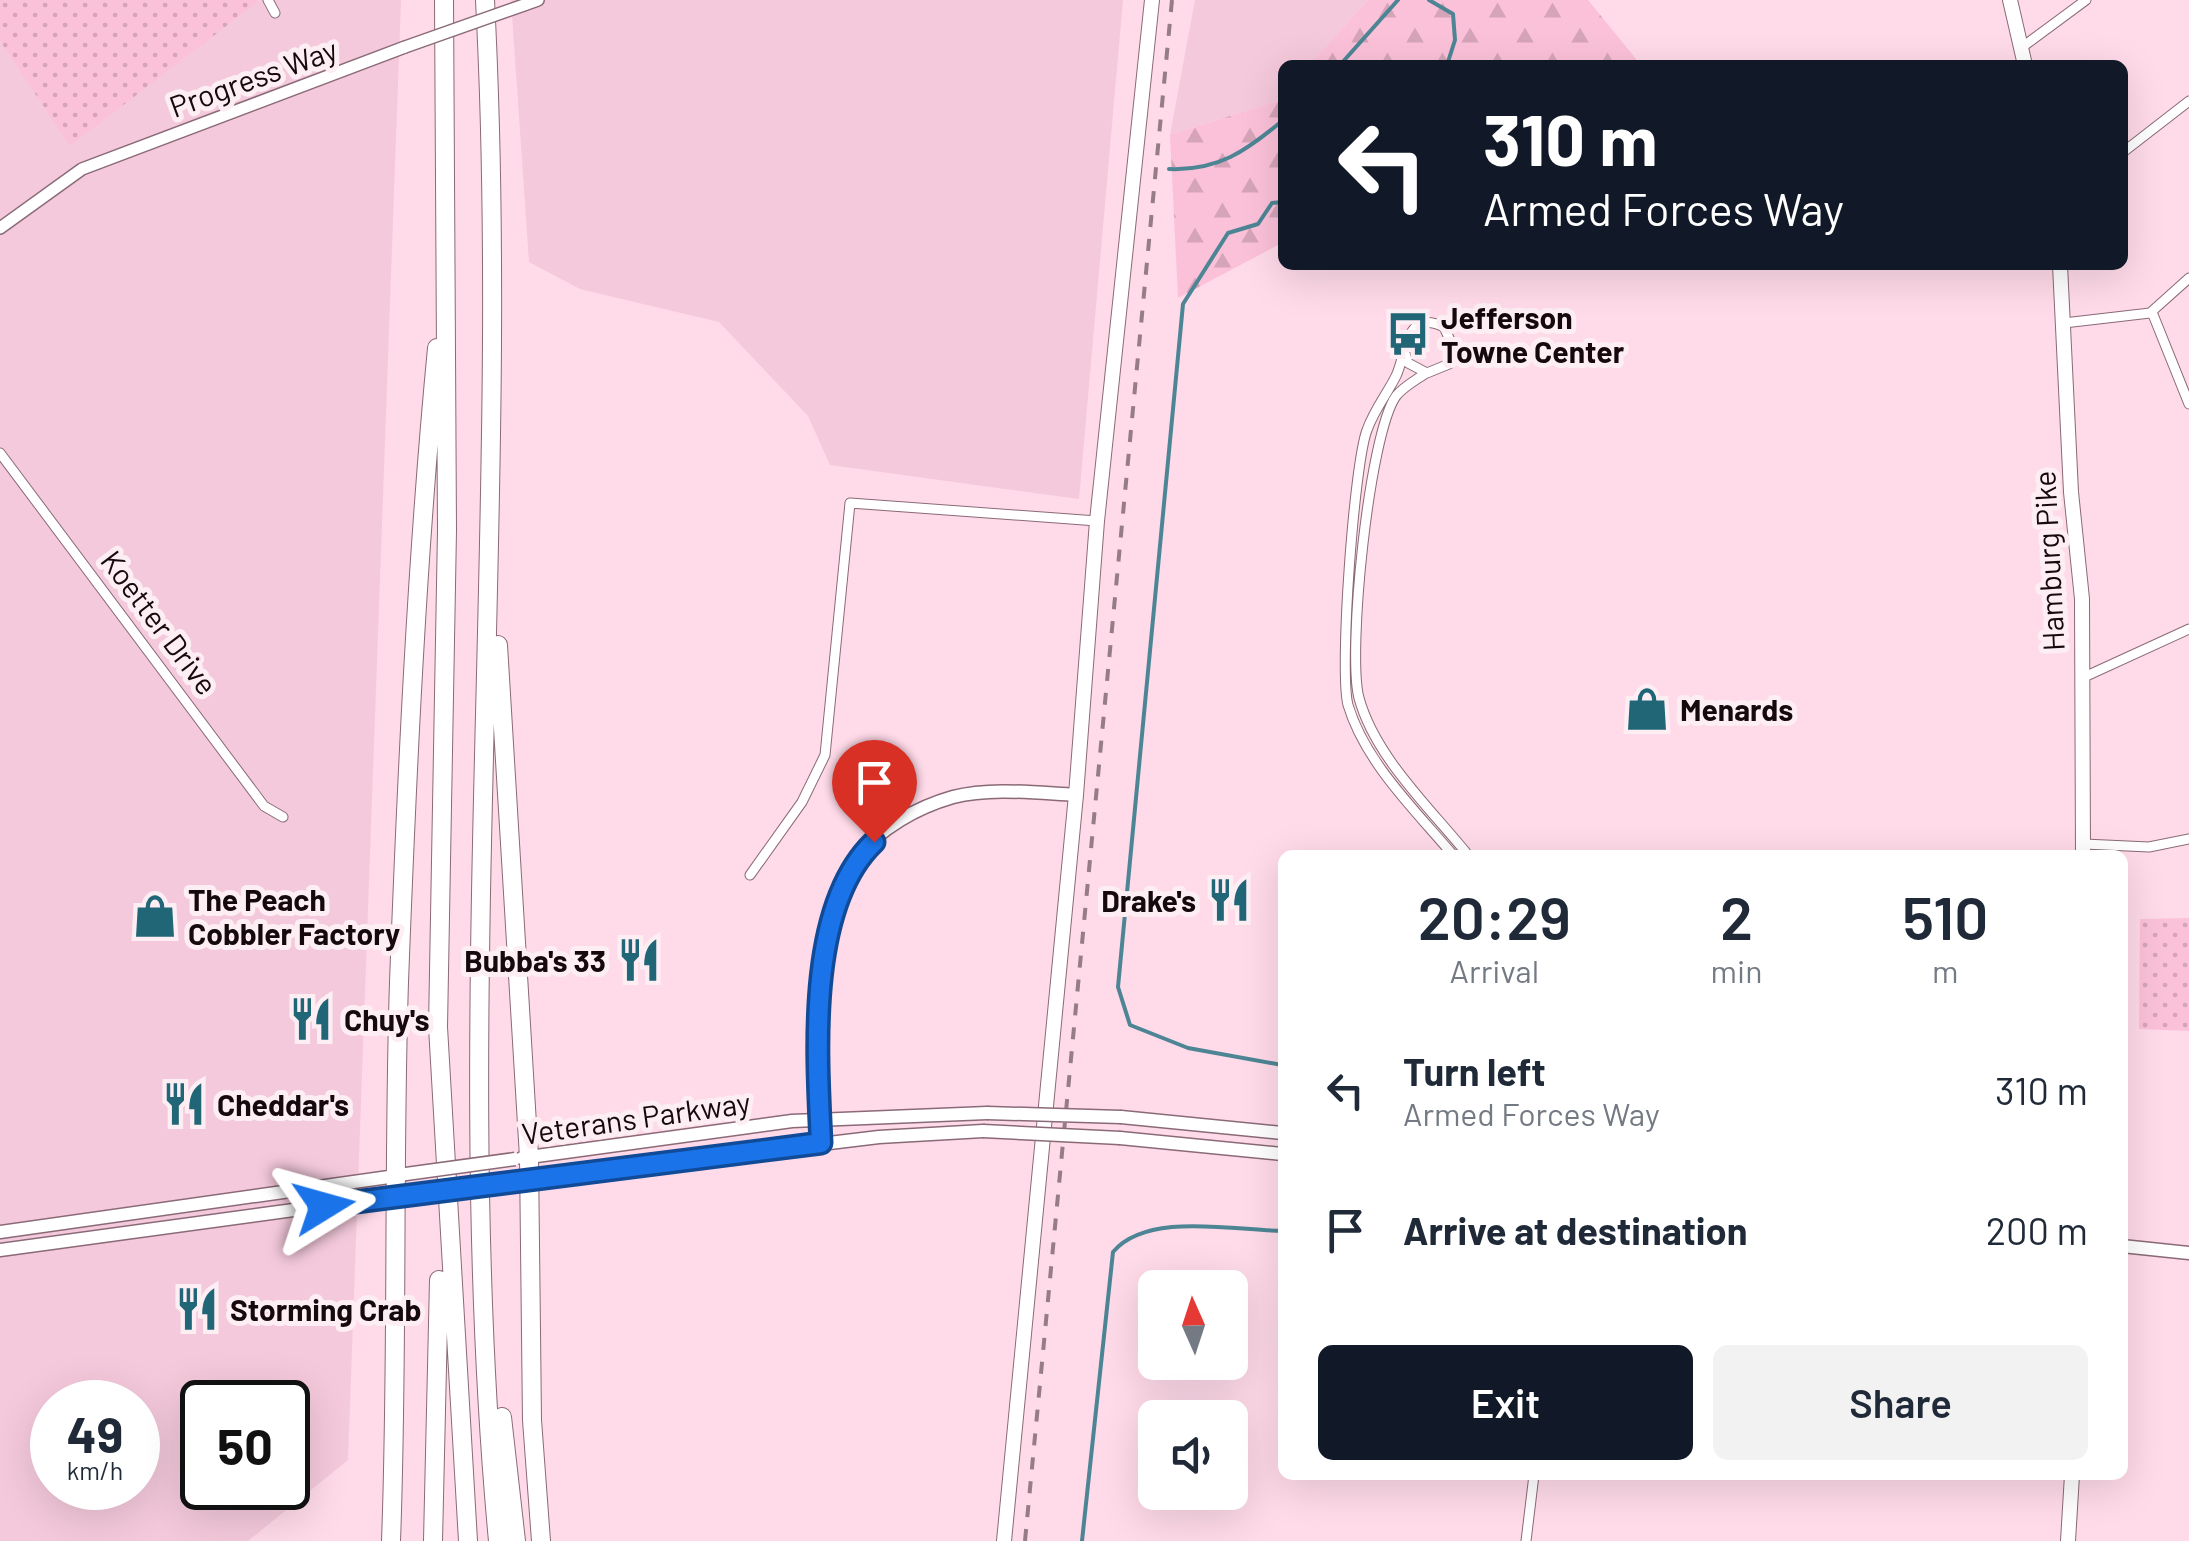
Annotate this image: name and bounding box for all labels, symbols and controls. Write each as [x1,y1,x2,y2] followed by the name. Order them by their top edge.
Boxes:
[164,30,342,124] street label: Progress Way
[1483,96,1658,180] text: 310 m
[1318,100,1448,230] icon: left
[1483,181,1844,235] text: Armed Forces Way
[1441,299,1625,369] place label: Jefferson Towne Center
[1384,310,1432,358] bus stop icon: Jefferson Towne Center
[2025,470,2071,652] street label: Hamburg Pike
[94,543,226,701] street label: Koetter Drive
[1623,685,1671,733] shop icon: Menards
[1680,691,1793,727] place label: Menards
[832,740,917,843] pin
[847,755,902,810] icon: arrive
[1205,876,1253,924] restaurant icon: Drake's
[1418,880,1571,952] text: 20:29
[1720,880,1753,952] text: 2
[1902,880,1988,952] text: 510
[188,881,400,951] place label: The Peach Cobbler Factory
[1101,882,1196,918] place label: Drake's
[131,892,179,940] shop icon: The Peach Cobbler Factory
[615,936,663,984] restaurant icon: Bubba's 33
[464,942,606,978] place label: Bubba's 33
[1450,951,1539,989] text: Arrival
[1711,951,1762,989] text: min
[1932,951,1958,989] text: m
[287,995,335,1043] restaurant icon: Chuy's
[344,1001,430,1037] place label: Chuy's
[1403,1048,1546,1094] text: Turn left
[1318,1063,1373,1118] icon: left
[1995,1067,2088,1113] text: 310 m
[160,1080,208,1128] restaurant icon: Cheddar's
[519,1083,753,1151] street label: Veterans Parkway
[217,1086,349,1122] place label: Cheddar's
[1403,1094,1660,1132] text: Armed Forces Way
[272,1154,376,1258] position arrow
[1318,1203,1373,1258] icon: arrive
[1403,1207,1748,1253] text: Arrive at destination
[1986,1207,2088,1253] text: 200 m
[1138,1270,1248,1380] north arrow
[1138,1270,1248,1510] map controls
[173,1285,221,1333] restaurant icon: Storming Crab
[230,1291,421,1327] place label: Storming Crab
[1318,1345,1693,1460] button: Exit
[1713,1345,2088,1460] button: Share
[180,1380,310,1510] speed limit sign: 50
[1138,1400,1248,1510] button: sound
[67,1403,123,1463] text: 49
[67,1455,123,1485] text: km/h

